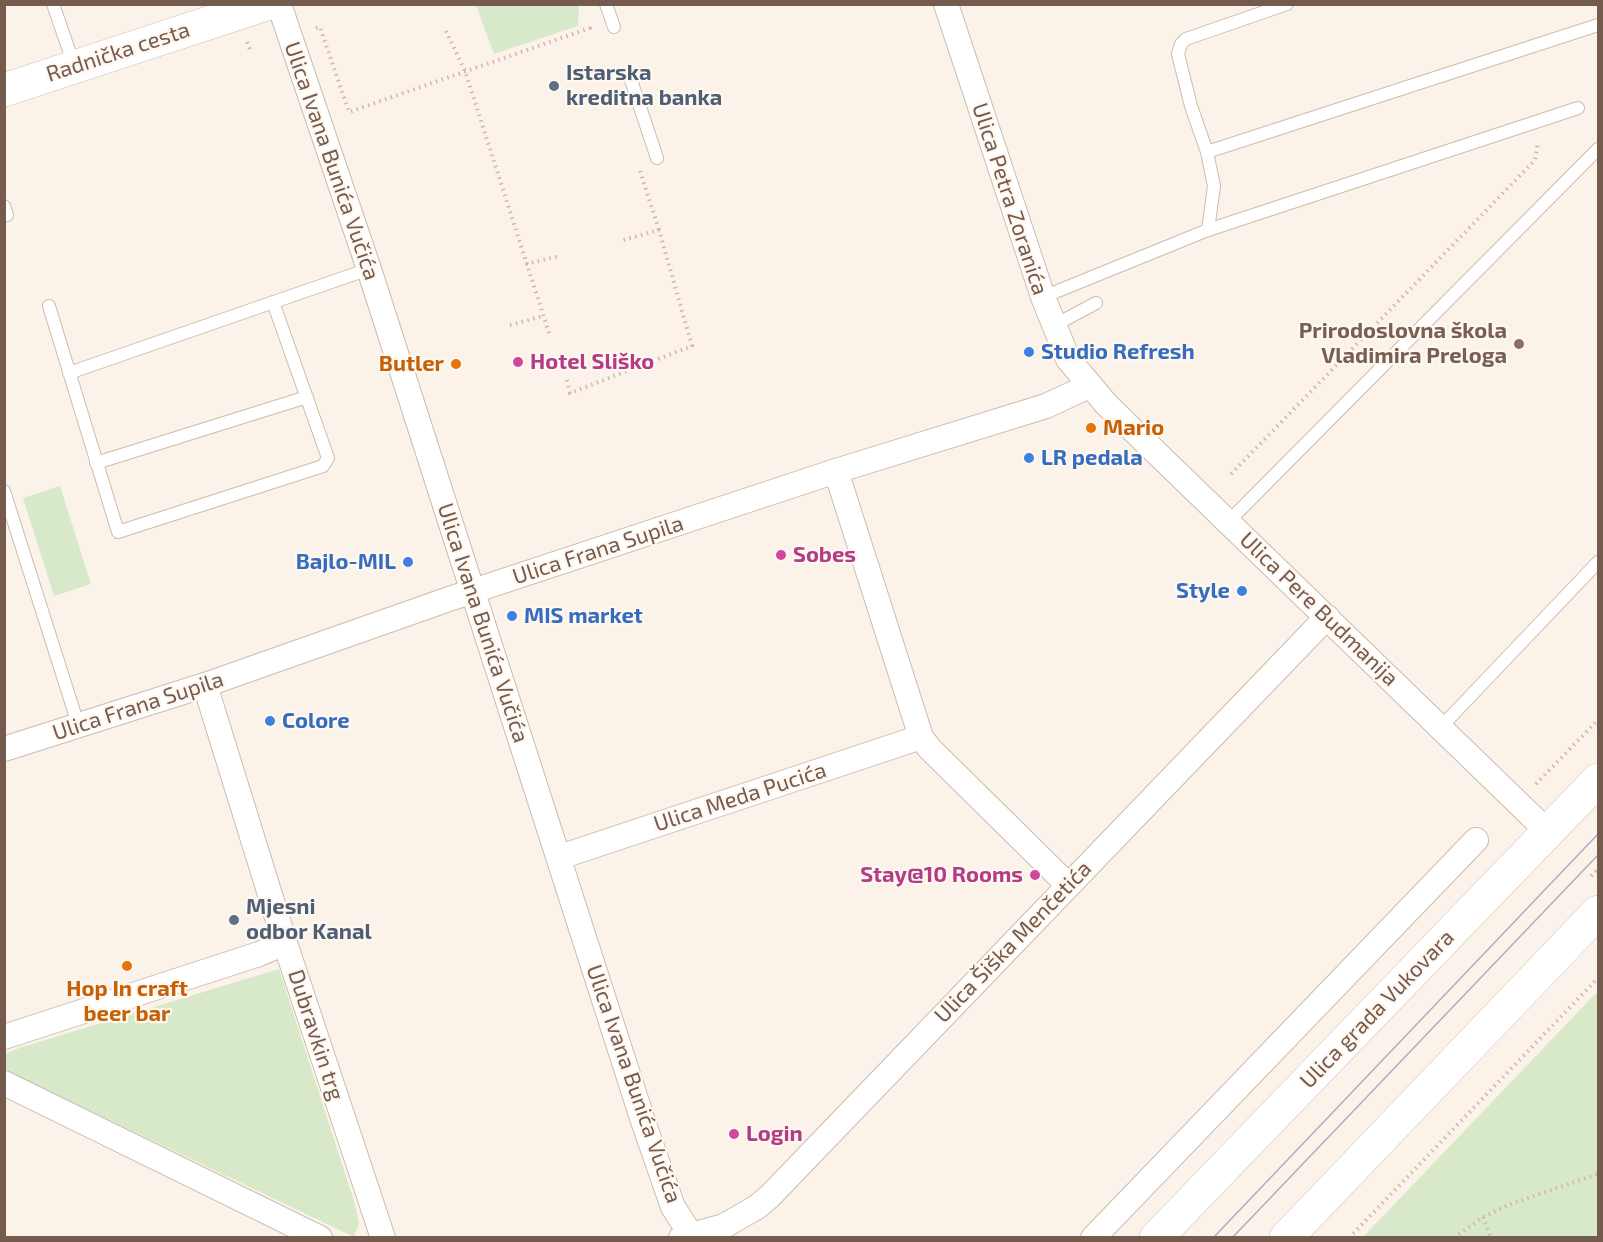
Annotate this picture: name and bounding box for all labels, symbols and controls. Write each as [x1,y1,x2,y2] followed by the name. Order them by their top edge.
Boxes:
[43,16,193,88] street label: Radnička cesta
[279,38,385,284] street label: Ulica Ivana Bunića Vučića
[566,60,722,112] place label: Istarska kreditna banka
[547,79,561,93] marker: Istarska kreditna banka
[967,100,1053,298] street label: Ulica Petra Zoranića
[1299,318,1507,370] place label: Prirodoslovna škola Vladimira Preloga
[1512,337,1526,351] marker: Prirodoslovna škola Vladimira Preloga
[1041,339,1195,365] place label: Studio Refresh
[1022,345,1036,359] marker: Studio Refresh
[530,349,654,375] place label: Hotel Sliško
[379,351,444,377] place label: Butler
[511,355,525,369] marker: Hotel Sliško
[449,357,463,371] marker: Butler
[1103,415,1164,441] place label: Mario
[1084,421,1098,435] marker: Mario
[1041,445,1143,471] place label: LR pedala
[1022,451,1036,465] marker: LR pedala
[432,500,534,746] street label: Ulica Ivana Bunića Vučića
[509,510,687,590] street label: Ulica Frana Supila
[1234,526,1404,692] street label: Ulica Pere Budmanija
[793,542,856,568] place label: Sobes
[774,548,788,562] marker: Sobes
[296,549,396,575] place label: Bajlo-MIL
[401,555,415,569] marker: Bajlo-MIL
[1176,578,1230,604] place label: Style
[1235,584,1249,598] marker: Style
[524,603,643,629] place label: MIS market
[505,609,519,623] marker: MIS market
[49,666,227,746] street label: Ulica Frana Supila
[282,708,350,734] place label: Colore
[263,714,277,728] marker: Colore
[650,757,830,837] street label: Ulica Meda Pucića
[929,856,1097,1028] street label: Ulica Šiška Menčetića
[860,862,1023,888] place label: Stay@10 Rooms
[1028,868,1042,882] marker: Stay@10 Rooms
[246,894,372,945] place label: Mjesni odbor Kanal
[227,913,241,927] marker: Mjesni odbor Kanal
[1294,924,1460,1094] street label: Ulica grada Vukovara
[120,959,134,973] marker: Hop In craft beer bar
[581,961,687,1207] street label: Ulica Ivana Bunića Vučića
[282,966,350,1104] street label: Dubravkin trg
[66,976,188,1028] place label: Hop In craft beer bar
[746,1121,803,1147] place label: Login
[727,1127,741,1141] marker: Login

